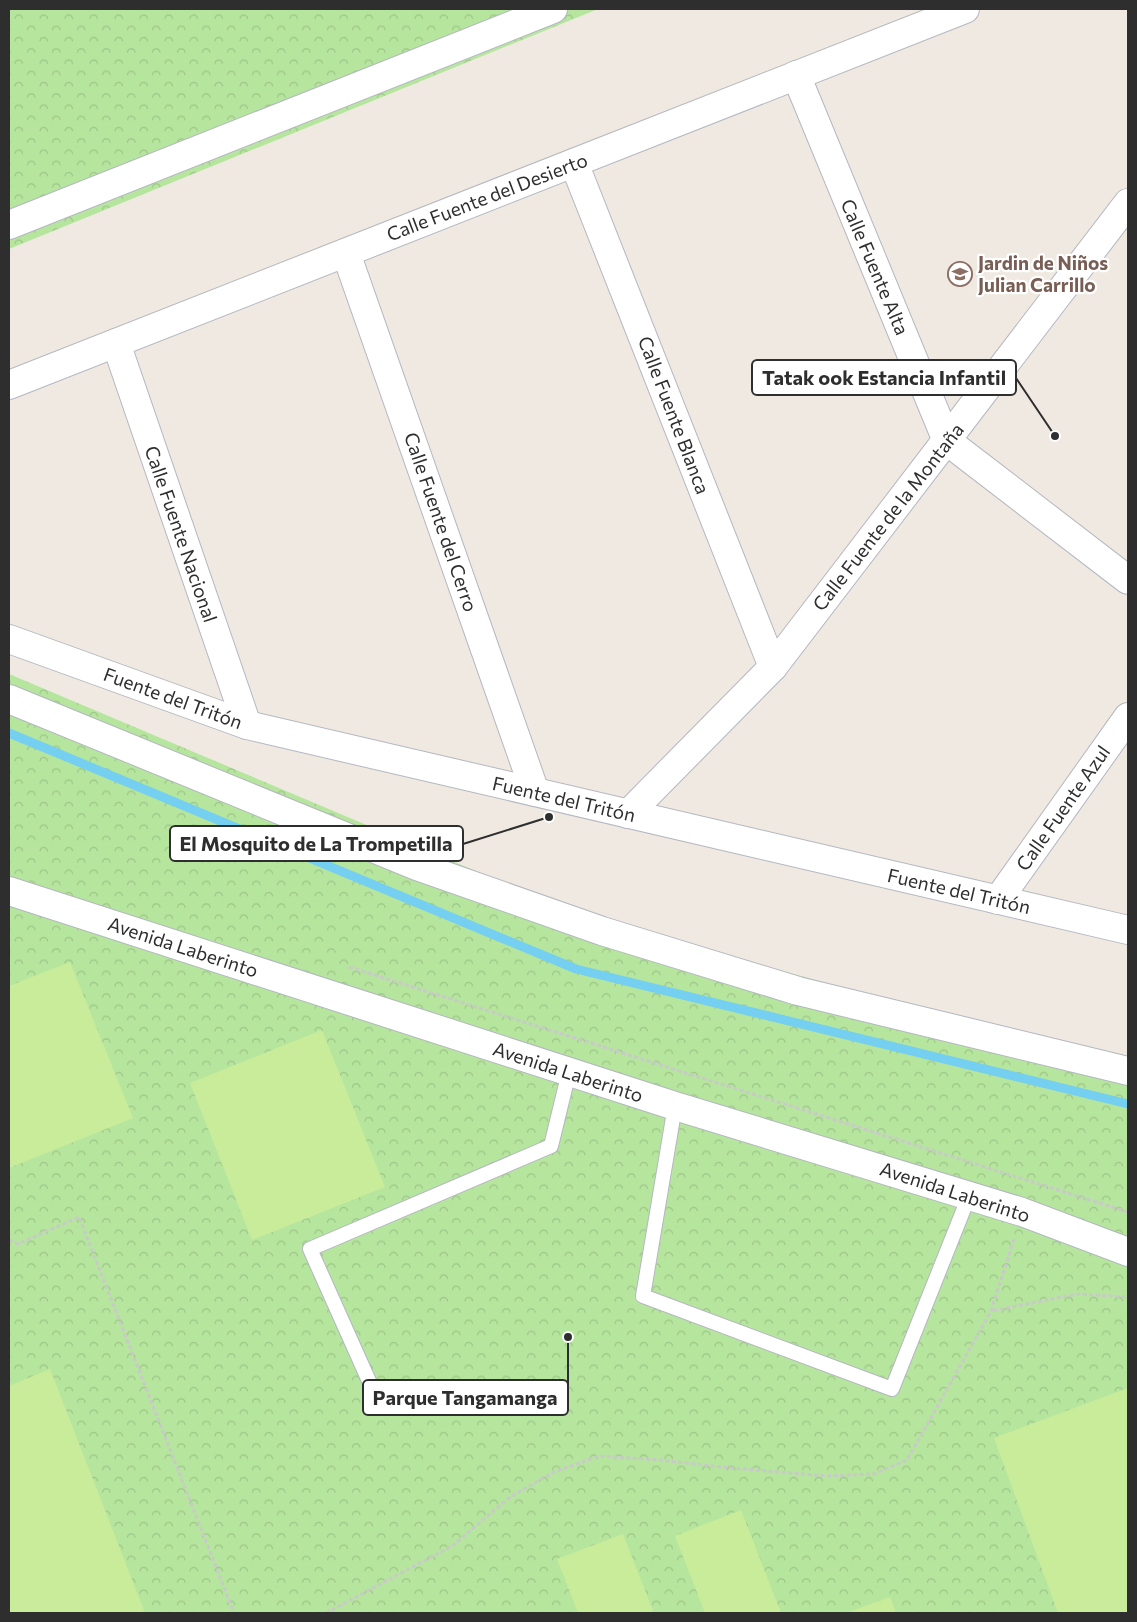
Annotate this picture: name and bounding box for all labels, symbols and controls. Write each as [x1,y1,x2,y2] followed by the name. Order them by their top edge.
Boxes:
[383,148,591,245] street label: Calle Fuente del Desierto
[836,195,914,338] street label: Calle Fuente Alta
[978,251,1108,296] place label: Jardin de Niños Julian Carrillo
[947,261,973,287] school or university icon: Jardin de Niños Julian Carrillo
[634,333,715,497] street label: Calle Fuente Blanca
[752,360,1016,395] callout: Tatak ook Estancia Infantil
[762,365,1006,389] text: Tatak ook Estancia Infantil
[807,418,968,615] street label: Calle Fuente de la Montaña
[400,429,483,615] street label: Calle Fuente del Cerro
[140,443,223,625] street label: Calle Fuente Nacional
[101,662,246,733] street label: Fuente del Tritón
[1011,741,1114,875] street label: Calle Fuente Azul
[490,771,638,826] street label: Fuente del Tritón
[170,826,463,861] callout: El Mosquito de La Trompetilla
[179,831,453,855] text: El Mosquito de La Trompetilla
[885,863,1033,918] street label: Fuente del Tritón
[105,911,261,982] street label: Avenida Laberinto
[490,1036,646,1107] street label: Avenida Laberinto
[877,1156,1033,1227] street label: Avenida Laberinto
[363,1380,568,1415] callout: Parque Tangamanga
[372,1385,558,1409] text: Parque Tangamanga

